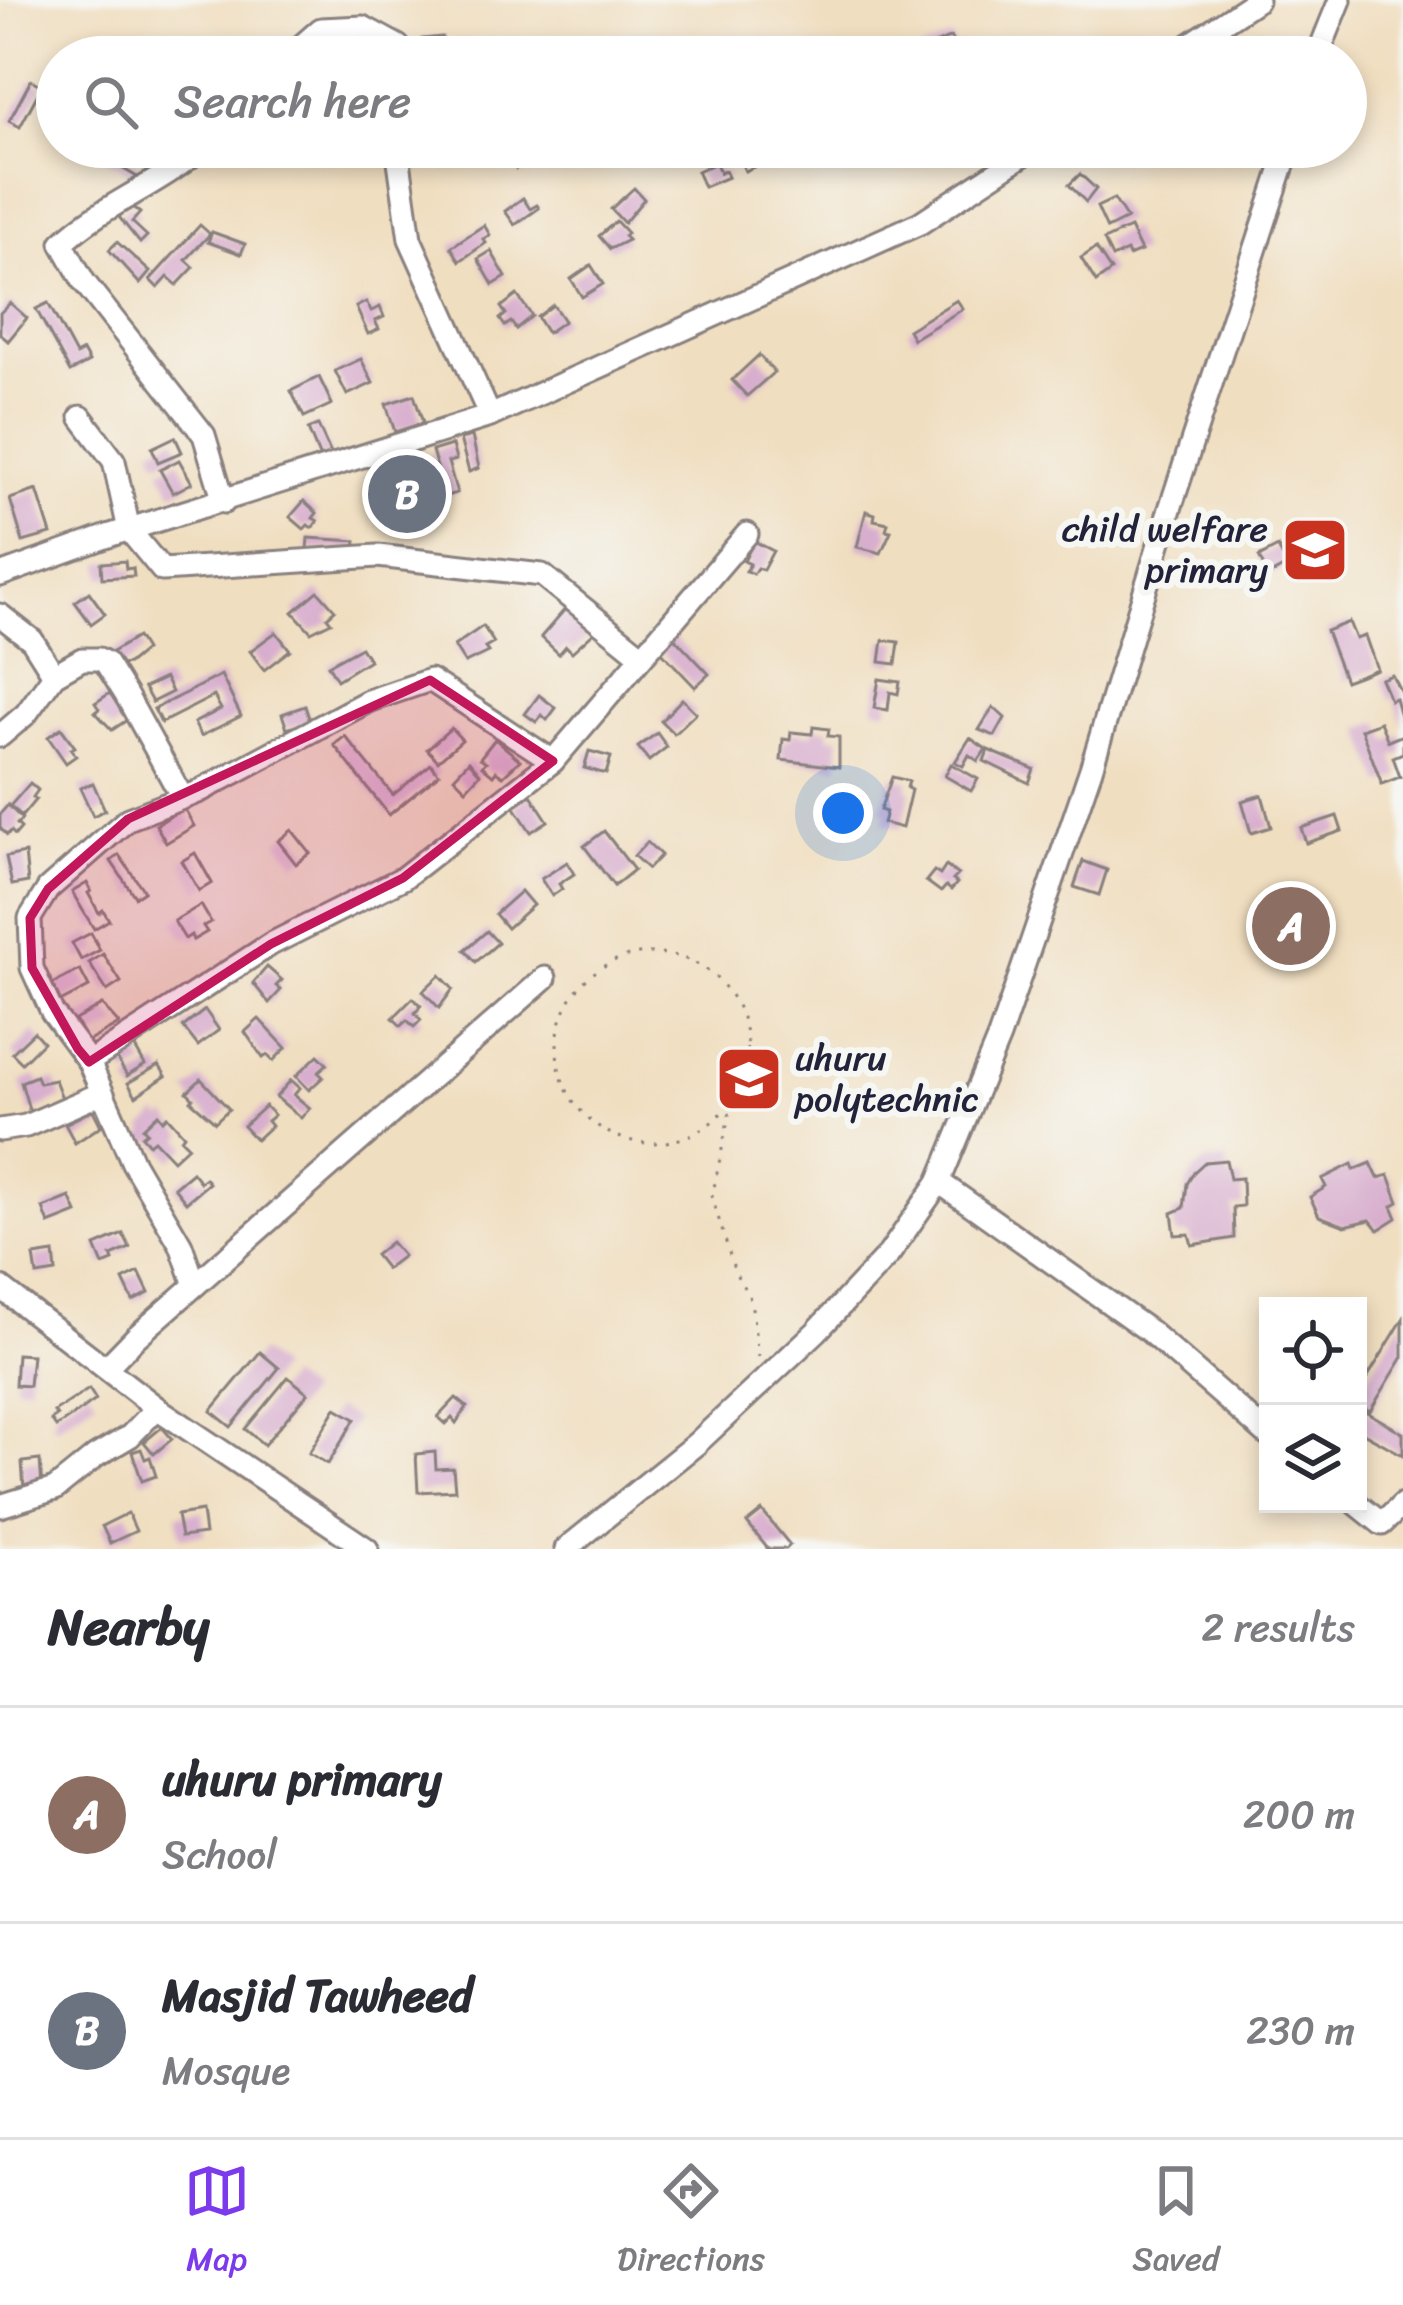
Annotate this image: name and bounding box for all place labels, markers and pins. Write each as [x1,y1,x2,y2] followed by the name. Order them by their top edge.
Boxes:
[368,449,446,539] pin: B
[1062,497,1268,602] place label: child welfare primary
[1280,515,1350,585] school or university icon: child welfare primary
[1252,881,1330,971] pin: A
[793,1026,979,1131] place label: uhuru polytechnic
[714,1044,784,1114] school or university icon: uhuru polytechnic

